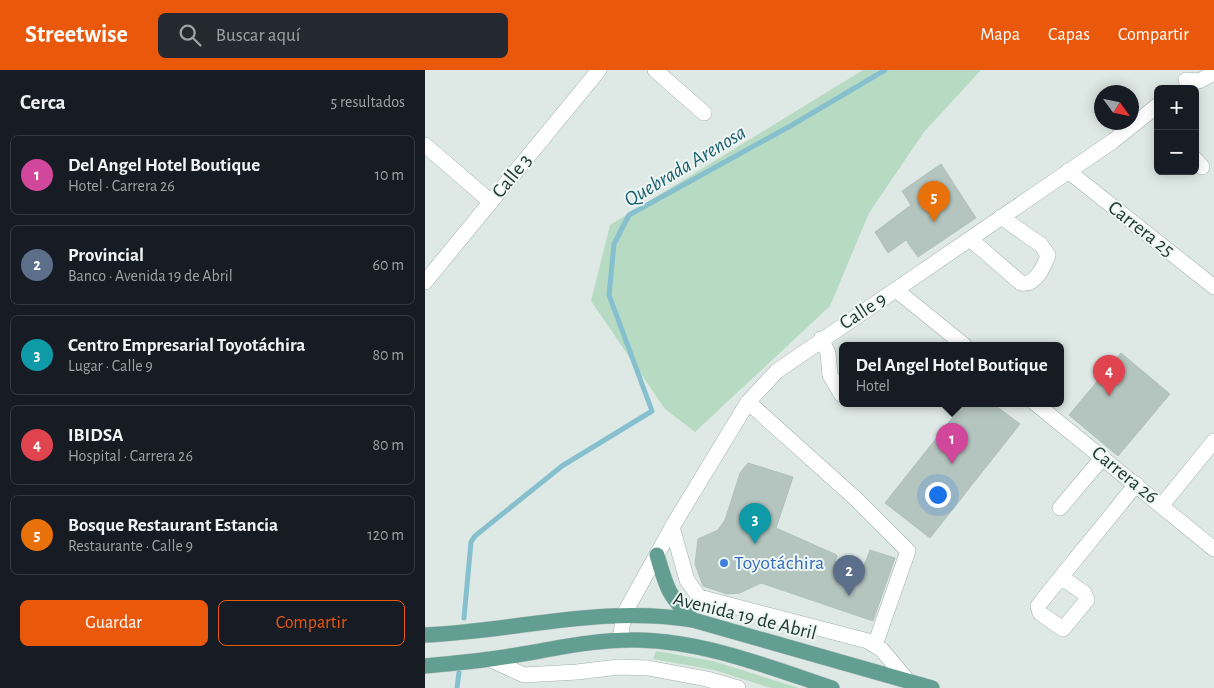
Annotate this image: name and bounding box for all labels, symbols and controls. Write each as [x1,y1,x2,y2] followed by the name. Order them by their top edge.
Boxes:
[158,13,508,58] search box
[176,21,204,49] icon: search
[25,23,128,47] text: Streetwise
[216,26,300,45] text: Buscar aquí
[980,26,1020,44] text: Mapa
[1048,26,1090,44] text: Capas
[1118,26,1189,44] text: Compartir
[1094,85,1139,130] north arrow
[1154,85,1199,175] map controls
[1154,85,1199,130] button: +
[20,92,66,113] text: Cerca
[331,94,405,110] text: 5 resultados
[620,121,750,211] water label: Quebrada Arenosa
[1154,130,1199,175] button: −
[488,150,536,202] street label: Calle 3
[68,156,260,175] text: Del Angel Hotel Boutique
[34,167,40,183] text: 1
[375,167,404,183] text: 10 m
[68,178,175,194] text: Hotel · Carrera 26
[918,181,950,222] pin: 5
[1104,197,1178,261] street label: Carrera 25
[68,246,144,265] text: Provincial
[33,257,41,273] text: 2
[373,257,404,273] text: 60 m
[68,268,233,284] text: Banco · Avenida 19 de Abril
[836,289,890,333] street label: Calle 9
[68,336,305,355] text: Centro Empresarial Toyotáchira
[839,342,1064,407] popup
[34,347,40,363] text: 3
[373,347,404,363] text: 80 m
[1093,355,1125,396] pin: 4
[855,356,1048,375] text: Del Angel Hotel Boutique
[68,358,153,374] text: Lugar · Calle 9
[855,378,890,394] text: Hotel
[936,423,968,464] pin: 1
[68,426,124,445] text: IBIDSA
[33,437,41,453] text: 4
[373,437,404,453] text: 80 m
[1088,442,1162,508] street label: Carrera 26
[68,448,193,464] text: Hospital · Carrera 26
[925,482,951,508] your location
[739,503,771,544] pin: 3
[68,516,278,535] text: Bosque Restaurant Estancia
[34,527,40,543] text: 5
[367,527,404,543] text: 120 m
[68,538,193,554] text: Restaurante · Calle 9
[734,553,824,573] place label: Toyotáchira
[833,555,865,596] pin: 2
[718,557,730,569] marker: Toyotáchira
[671,589,819,643] street label: Avenida 19 de Abril
[20,600,208,646] button: Guardar
[218,600,405,646] button: Compartir

